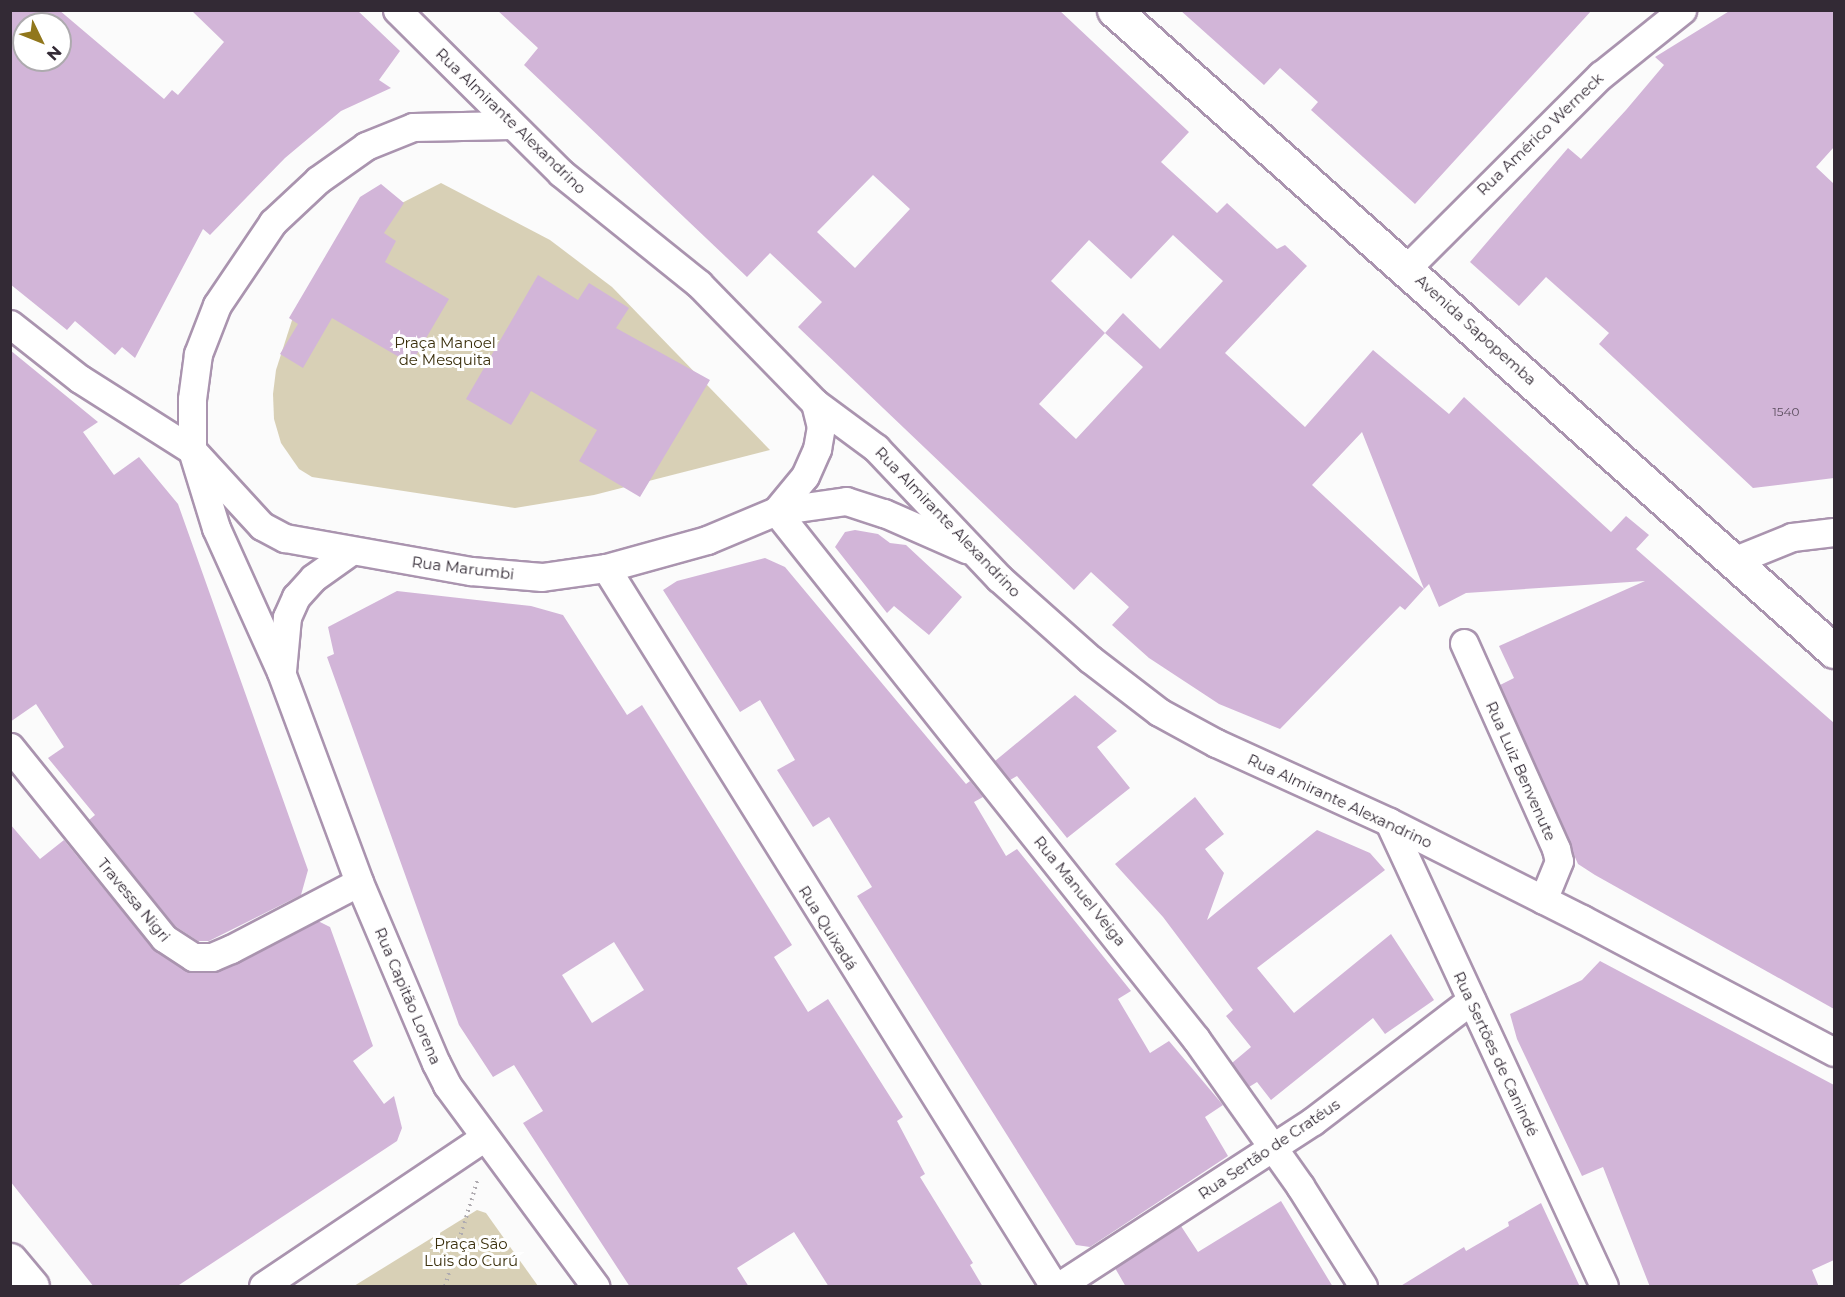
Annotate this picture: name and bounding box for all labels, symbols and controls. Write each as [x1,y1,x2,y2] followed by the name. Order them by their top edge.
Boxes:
[12,12,72,72] north arrow
[43,42,65,64] text: N
[432,44,590,198] street label: Rua Almirante Alexandrino
[1473,69,1607,199] street label: Rua Américo Werneck
[1412,271,1540,389] street label: Avenida Sapopemba
[394,333,496,368] park label: Praça Manoel de Mesquita
[1773,405,1799,419] house number: 1540
[871,443,1025,601] street label: Rua Almirante Alexandrino
[411,553,515,583] street label: Rua Marumbi
[1482,699,1560,843] street label: Rua Luiz Benvenute
[1245,750,1435,852] street label: Rua Almirante Alexandrino
[1030,832,1130,950] street label: Rua Manuel Veiga
[94,855,174,945] street label: Travessa Nigri
[795,882,861,974] street label: Rua Quixadá
[371,925,445,1067] street label: Rua Capitão Lorena
[1450,969,1542,1139] street label: Rua Sertões de Canindé
[1195,1095,1343,1203] street label: Rua Sertão de Cratéus
[424,1234,518,1269] park label: Praça São Luis do Curú

